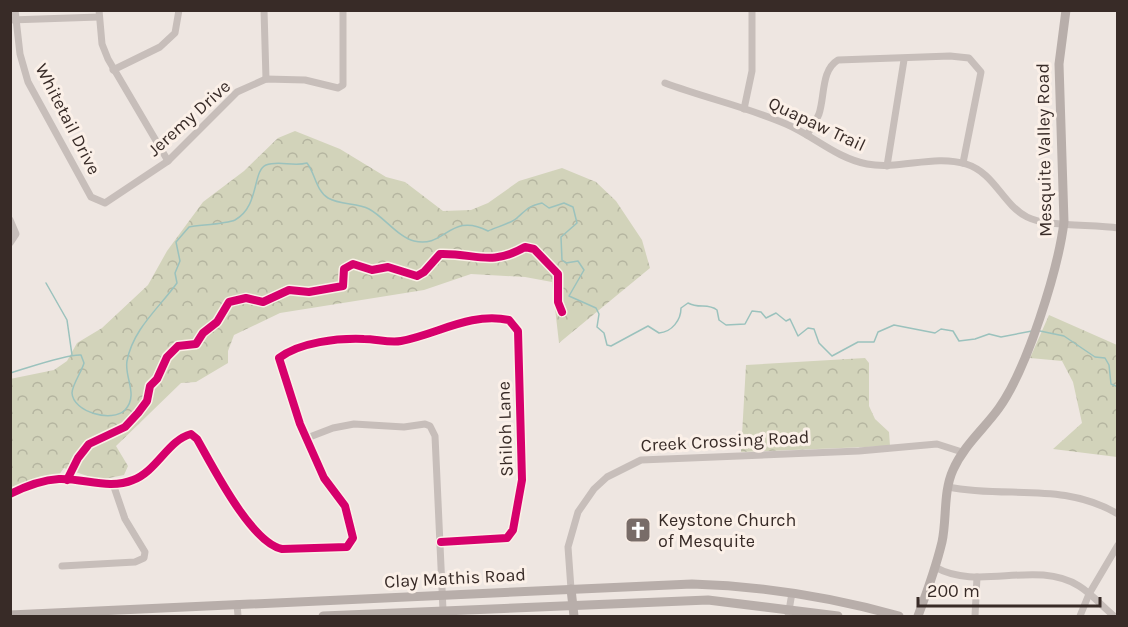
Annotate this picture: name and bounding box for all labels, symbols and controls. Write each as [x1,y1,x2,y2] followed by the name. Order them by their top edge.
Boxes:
[31,60,105,178] street label: Whitetail Drive
[1031,63,1057,237] street label: Mesquite Valley Road
[143,75,235,161] street label: Jeremy Drive
[765,92,869,156] street label: Quapaw Trail
[492,381,518,477] street label: Shiloh Lane
[640,426,810,456] street label: Creek Crossing Road
[658,509,796,552] place label: Keystone Church of Mesquite
[623,515,653,545] church icon: Keystone Church of Mesquite
[384,563,526,593] street label: Clay Mathis Road
[918,570,1100,608] scale bar
[927,580,980,602] text: 200 m

